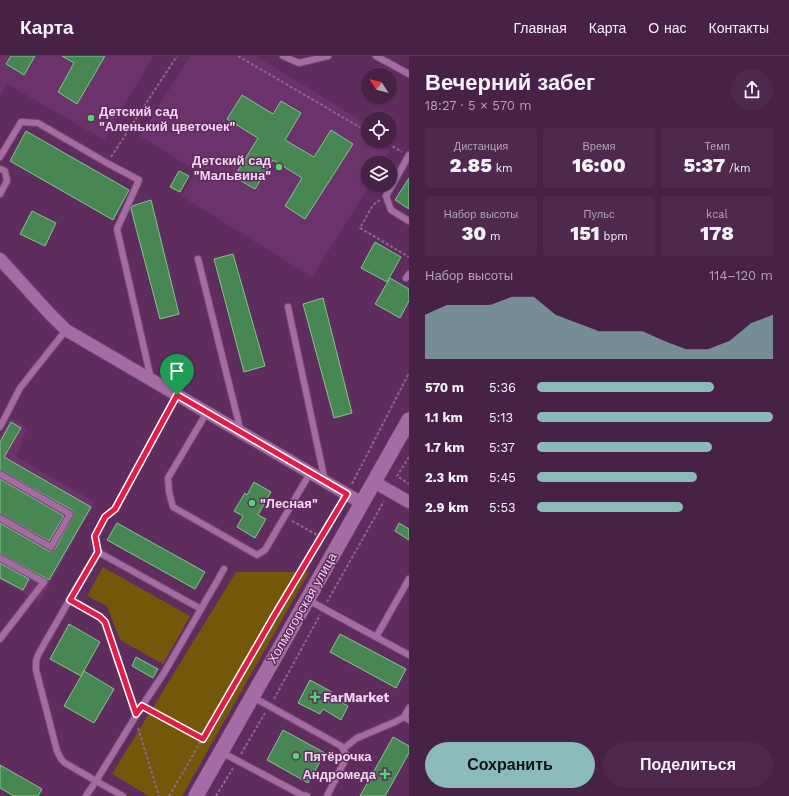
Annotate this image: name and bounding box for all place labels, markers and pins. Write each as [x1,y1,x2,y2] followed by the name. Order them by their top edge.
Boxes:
[99,104,236,134] place label: Детский сад "Аленький цветочек"
[86,113,96,123] marker: Детский сад "Аленький цветочек"
[192,153,272,183] place label: Детский сад "Мальвина"
[274,162,284,172] marker: Детский сад "Мальвина"
[160,354,194,395] pin
[260,496,318,511] place label: "Лесная"
[247,498,257,508] marker: "Лесная"
[323,690,390,705] place label: FarMarket
[310,692,320,702] marker: FarMarket
[304,749,372,764] place label: Пятёрочка
[291,751,301,761] marker: Пятёрочка
[302,767,377,782] place label: Андромеда
[379,768,391,780] marker: Андромеда

